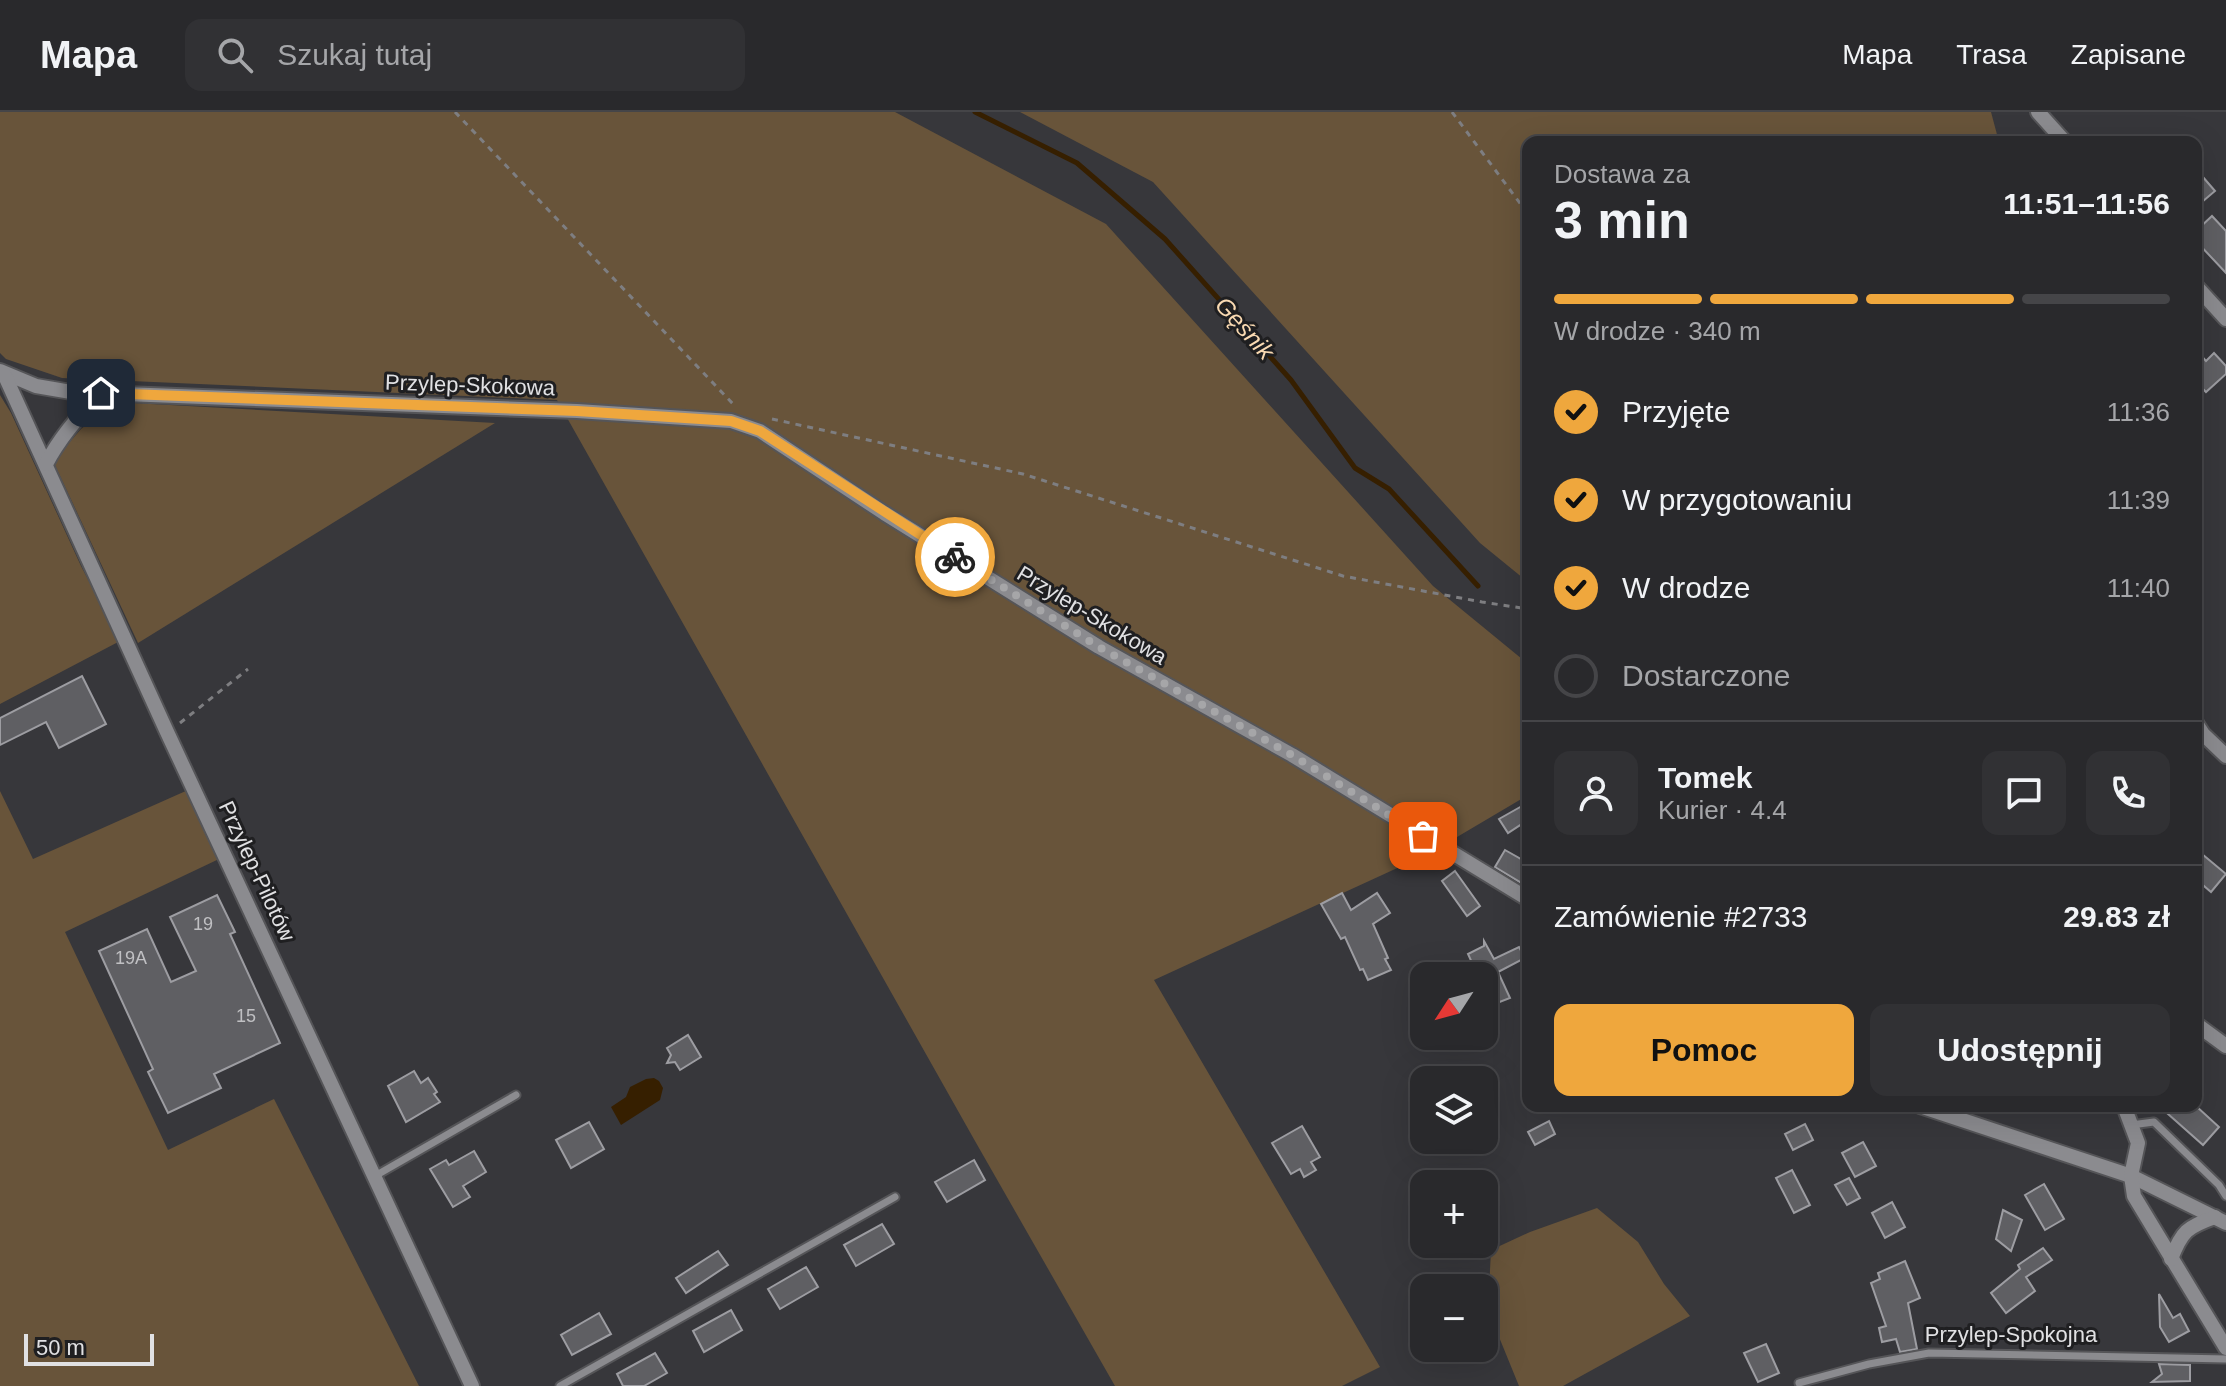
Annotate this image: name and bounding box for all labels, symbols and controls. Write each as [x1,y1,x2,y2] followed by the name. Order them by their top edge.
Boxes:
[185,19,745,91] search box
[213,33,257,77] icon: search
[40,34,137,76] text: Mapa
[277,38,432,71] text: Szukaj tutaj
[1842,39,1912,70] text: Mapa
[1956,39,2027,70] text: Trasa
[2071,39,2186,70] text: Zapisane
[1554,159,1690,189] text: Dostawa za
[2003,187,2170,220] text: 11:51–11:56
[1554,191,1690,249] text: 3 min
[1210,291,1281,366] water label: Gęśnik
[1554,316,1761,346] text: W drodze · 340 m
[67,359,135,427] pin
[385,370,556,400] street label: Przylep-Skokowa
[79,371,123,415] icon: home
[1554,390,1598,434] icon: check
[1622,395,1730,428] text: Przyjęte
[2107,397,2170,427] text: 11:36
[1554,478,1598,522] icon: check
[1622,483,1852,516] text: W przygotowaniu
[2107,485,2170,515] text: 11:39
[915,517,995,597] courier
[933,535,977,579] icon: bike
[1013,561,1172,670] street label: Przylep-Skokowa
[1554,566,1598,610] icon: check
[1622,571,1750,604] text: W drodze
[2107,573,2170,603] text: 11:40
[1622,659,1790,692] text: Dostarczone
[1554,751,1638,835] button: person
[1982,751,2066,835] button: chat
[2086,751,2170,835] button: phone
[1658,761,1752,794] text: Tomek
[1658,795,1787,825] text: Kurier · 4.4
[214,797,300,945] street label: Przylep-Pilotów
[1389,802,1457,870] pin
[1401,814,1445,858] icon: bag
[1554,900,1808,933] text: Zamówienie #2733
[2063,900,2170,933] text: 29.83 zł
[193,914,213,934] house number: 19
[115,948,147,968] house number: 19A
[1410,962,1498,1050] north arrow
[1410,962,1498,1362] map controls
[1554,1004,1854,1096] button: Pomoc
[1870,1004,2170,1096] button: Udostępnij
[236,1006,256,1026] house number: 15
[1410,1066,1498,1154] button: layers
[1410,1170,1498,1258] button: +
[1410,1274,1498,1362] button: −
[1925,1322,2098,1347] street label: Przylep-Spokojna
[24,1330,154,1366] scale bar
[36,1335,85,1360] text: 50 m

